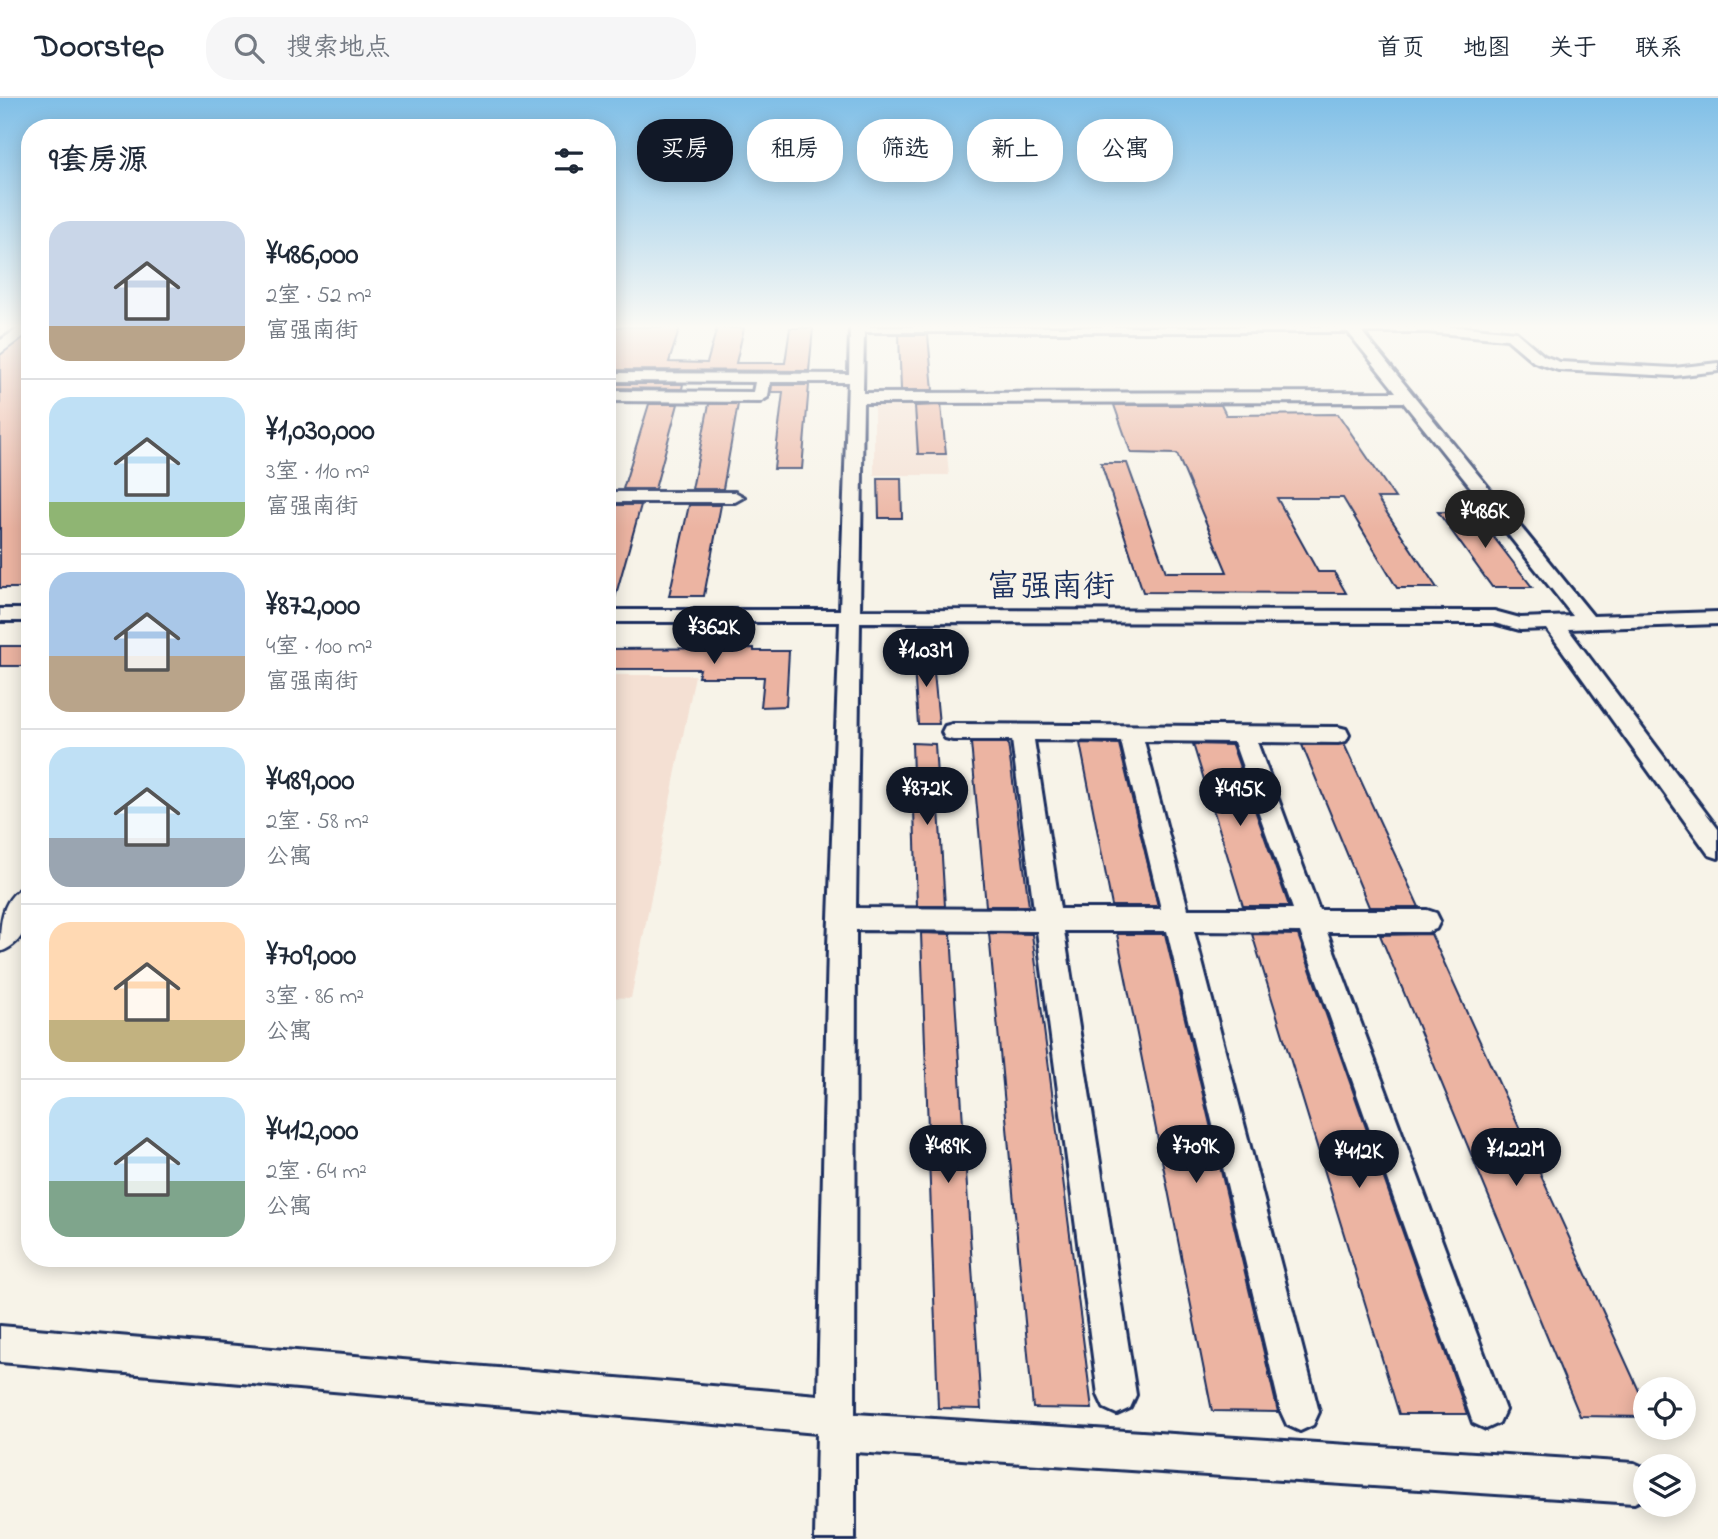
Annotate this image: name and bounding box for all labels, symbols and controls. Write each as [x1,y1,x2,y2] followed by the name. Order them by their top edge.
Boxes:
[206,17,696,80] search box
[35,24,164,72] text: Doorstep
[230,29,268,67] icon: search
[286,30,390,68] text: 搜索地点
[1377,32,1425,67] text: 首页
[1463,32,1511,67] text: 地图
[1549,32,1597,67] text: 关于
[1635,32,1683,67] text: 联系
[637,119,733,182] chip: 买房
[747,119,843,182] chip: 租房
[857,119,953,182] chip: 筛选
[967,119,1063,182] chip: 新上
[1077,119,1173,182] chip: 公寓
[49,140,148,184] text: 9套房源
[550,142,588,180] icon: filters
[266,234,359,278] text: ¥486,000
[105,249,189,333] icon: home
[266,280,372,313] text: 2室 · 52 m²
[266,315,358,348] text: 富强南街
[266,410,375,454] text: ¥1,030,000
[105,425,189,509] icon: home
[266,456,370,489] text: 3室 · 110 m²
[1436,490,1534,550] pin: ¥486K
[266,491,358,524] text: 富强南街
[1461,496,1509,529] text: ¥486K
[987,565,1115,612] street label: 富强南街
[266,585,360,629] text: ¥872,000
[105,600,189,684] icon: home
[665,606,763,666] pin: ¥362K
[688,612,740,645] text: ¥362K
[869,630,983,689] pin: ¥1.03M
[266,631,373,664] text: 4室 · 100 m²
[899,635,953,668] text: ¥1.03M
[266,666,358,699] text: 富强南街
[266,760,354,804] text: ¥489,000
[878,768,976,827] pin: ¥872K
[1191,768,1289,828] pin: ¥495K
[902,773,952,806] text: ¥872K
[1215,774,1265,807] text: ¥495K
[105,775,189,859] icon: home
[266,806,369,839] text: 2室 · 58 m²
[266,841,312,874] text: 公寓
[266,935,356,979] text: ¥709,000
[105,950,189,1034] icon: home
[266,981,364,1014] text: 3室 · 86 m²
[266,1016,312,1049] text: 公寓
[266,1110,359,1154] text: ¥412,000
[105,1125,189,1209] icon: home
[899,1126,997,1185] pin: ¥489K
[1147,1126,1245,1185] pin: ¥709K
[1459,1128,1573,1188] pin: ¥1.22M
[1310,1130,1408,1190] pin: ¥412K
[925,1131,971,1164] text: ¥489K
[1173,1131,1219,1164] text: ¥709K
[1487,1134,1545,1167] text: ¥1.22M
[1335,1136,1383,1169] text: ¥412K
[266,1156,367,1189] text: 2室 · 64 m²
[266,1191,312,1224] text: 公寓
[1633,1377,1696,1517] map controls
[1633,1377,1696,1440] button: locate
[1633,1454,1696,1517] button: layers

